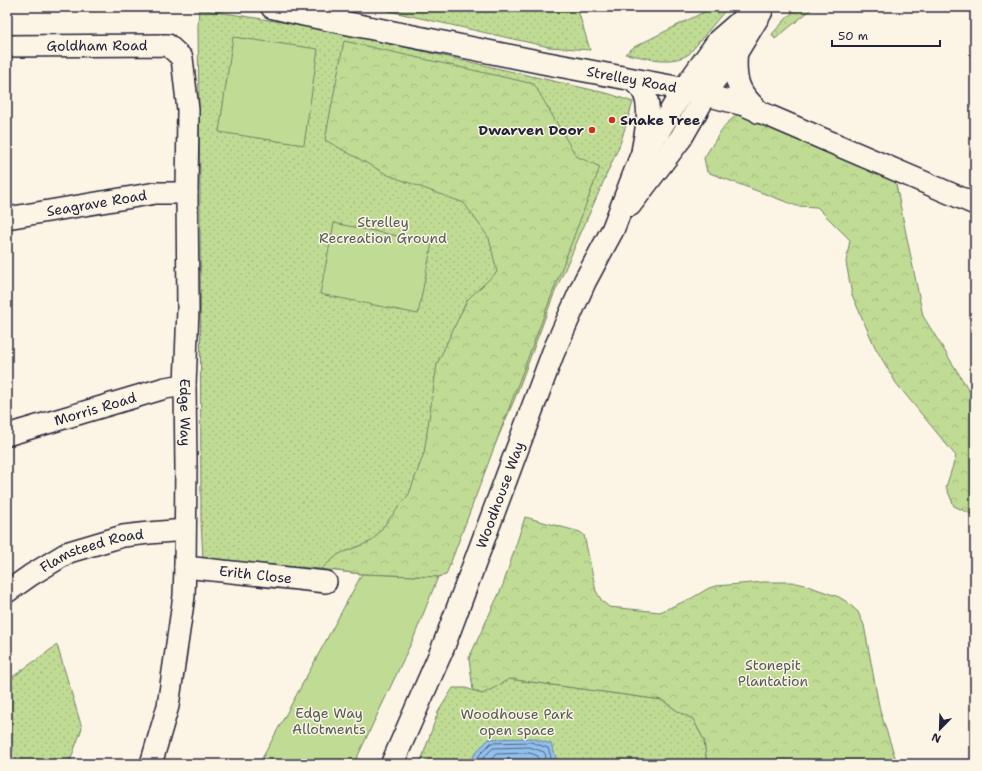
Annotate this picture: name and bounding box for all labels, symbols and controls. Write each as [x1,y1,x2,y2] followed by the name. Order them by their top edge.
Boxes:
[832,22,940,48] scale bar
[838,28,868,44] text: 50 m
[46,36,148,55] street label: Goldham Road
[585,62,678,97] street label: Strelley Road
[620,111,700,129] place label: Snake Tree
[607,115,617,125] marker: Snake Tree
[478,121,584,139] place label: Dwarven Door
[587,125,597,135] marker: Dwarven Door
[45,186,148,220] street label: Seagrave Road
[319,213,447,247] park label: Strelley Recreation Ground
[176,378,195,446] street label: Edge Way
[52,388,138,429] street label: Morris Road
[472,439,528,551] street label: Woodhouse Way
[37,525,145,577] street label: Flamsteed Road
[218,562,293,587] street label: Erith Close
[738,656,809,690] park label: Stonepit Plantation
[292,704,366,738] park label: Edge Way Allotments
[460,705,574,739] park label: Woodhouse Park open space
[920,709,960,749] north arrow
[929,729,943,746] text: N

